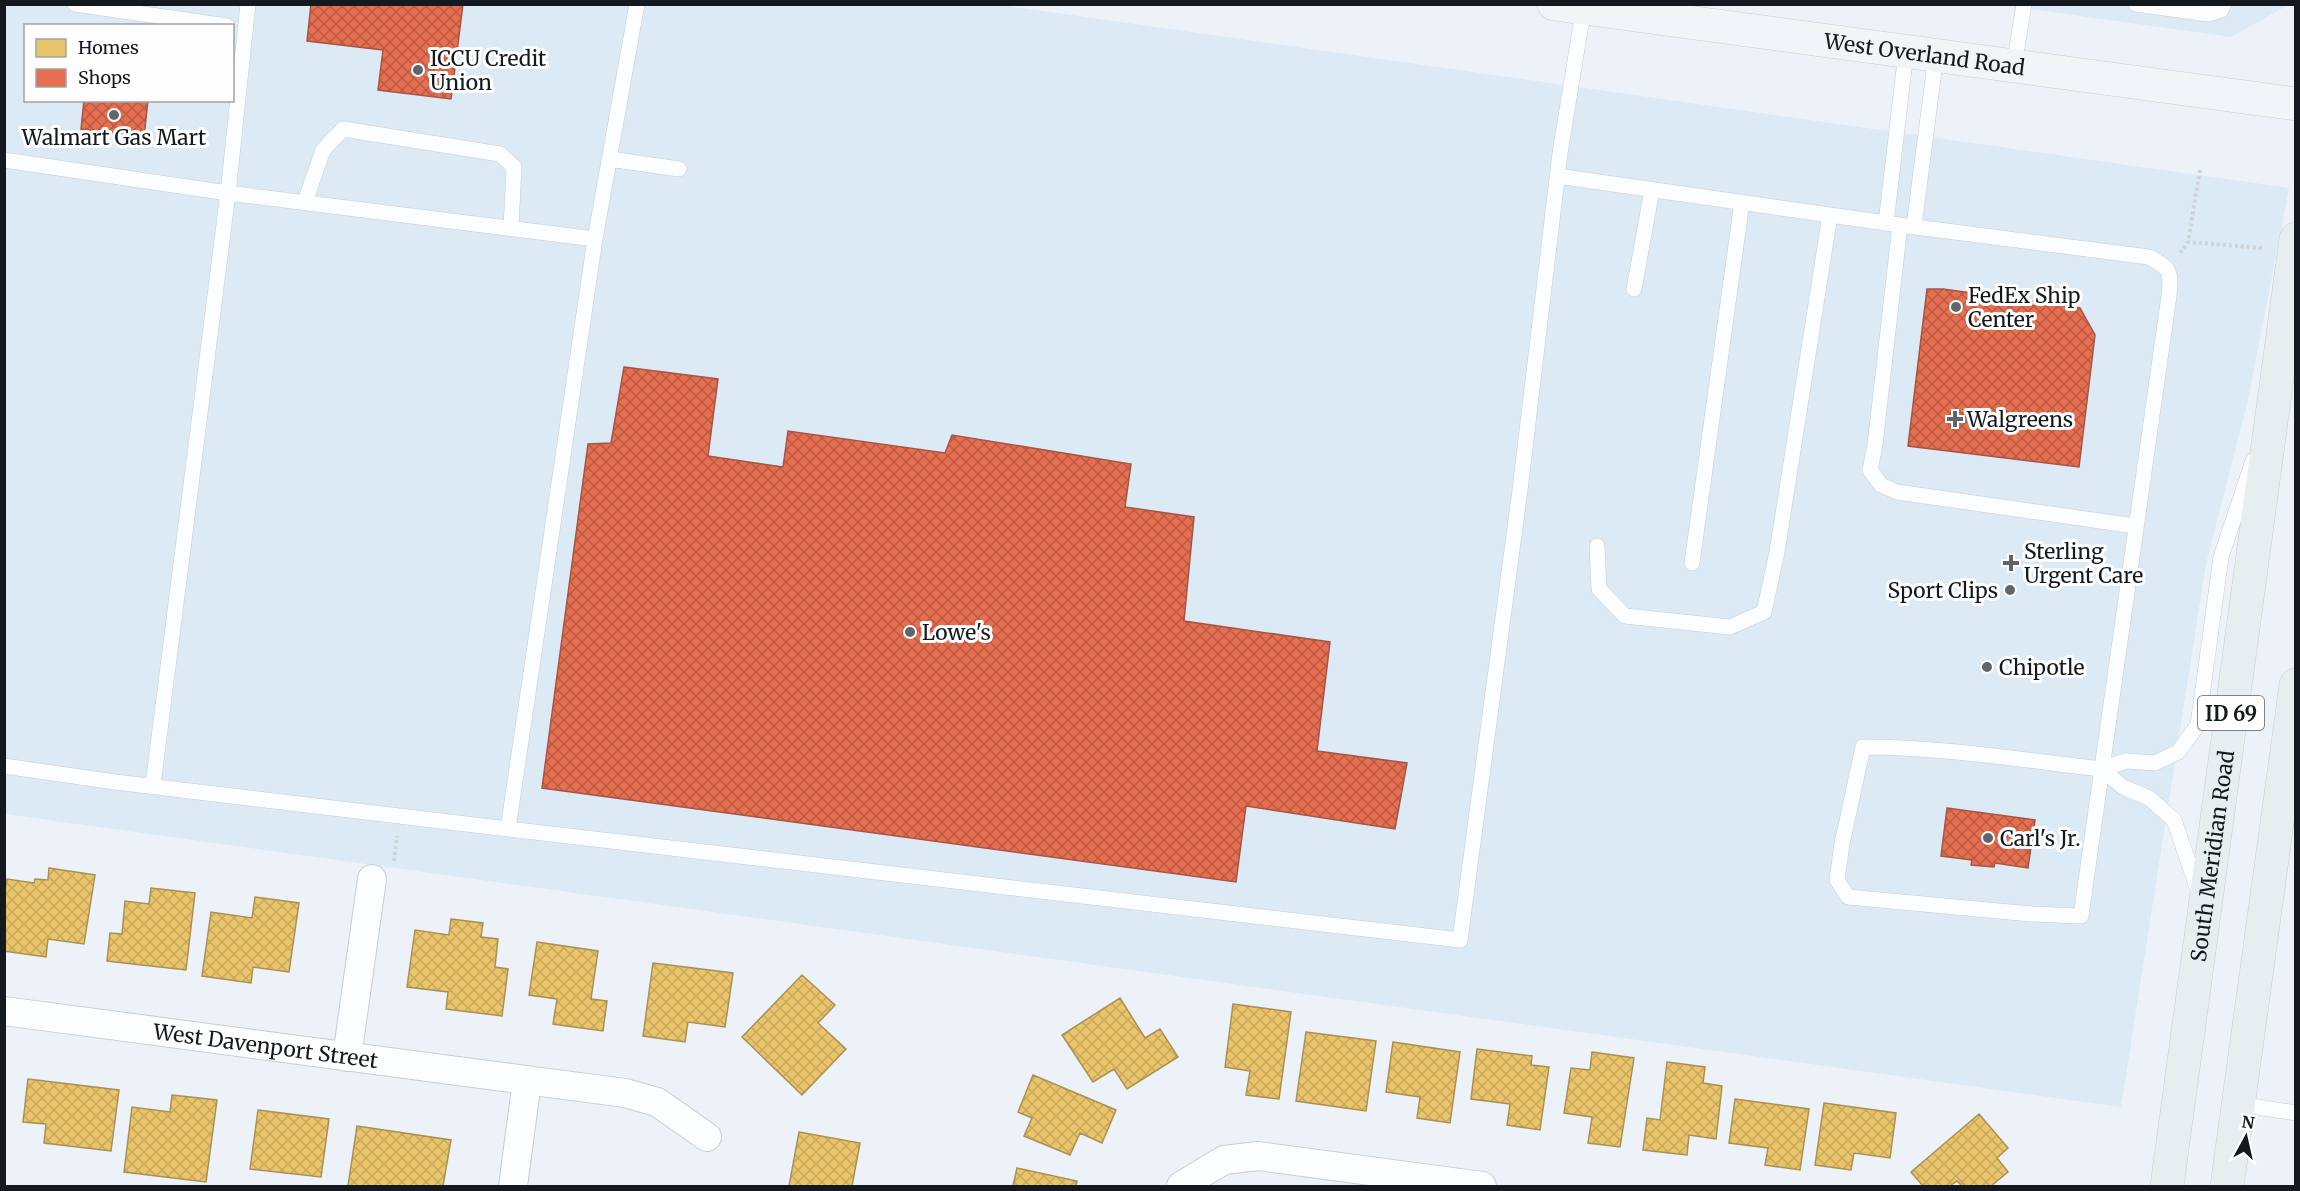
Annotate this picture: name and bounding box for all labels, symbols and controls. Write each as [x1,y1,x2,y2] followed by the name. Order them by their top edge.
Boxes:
[24,24,234,102] legend
[1822,27,2027,81] street label: West Overland Road
[78,36,139,59] text: Homes
[430,45,546,96] place label: ICCU Credit Union
[411,63,425,77] marker: ICCU Credit Union
[78,66,131,89] text: Shops
[107,108,121,122] marker: Walmart Gas Mart
[21,124,206,151] place label: Walmart Gas Mart
[1968,282,2081,333] place label: FedEx Ship Center
[1949,300,1963,314] marker: FedEx Ship Center
[1966,406,2073,433] place label: Walgreens
[1948,412,1962,426] marker: Walgreens
[2024,538,2143,589] place label: Sterling Urgent Care
[2002,554,2020,572] marker: Sterling Urgent Care
[1888,577,1998,604] place label: Sport Clips
[2003,583,2017,597] marker: Sport Clips
[922,619,991,646] place label: Lowe's
[903,625,917,639] marker: Lowe's
[1999,654,2084,681] place label: Chipotle
[1980,660,1994,674] marker: Chipotle
[2198,696,2264,730] road number: ID 69
[2184,748,2240,964] street label: South Meridian Road
[2000,825,2081,852] place label: Carl's Jr.
[1981,831,1995,845] marker: Carl's Jr.
[151,1017,380,1074] street label: West Davenport Street
[2216,1107,2276,1167] north arrow
[2240,1111,2256,1133] text: N

